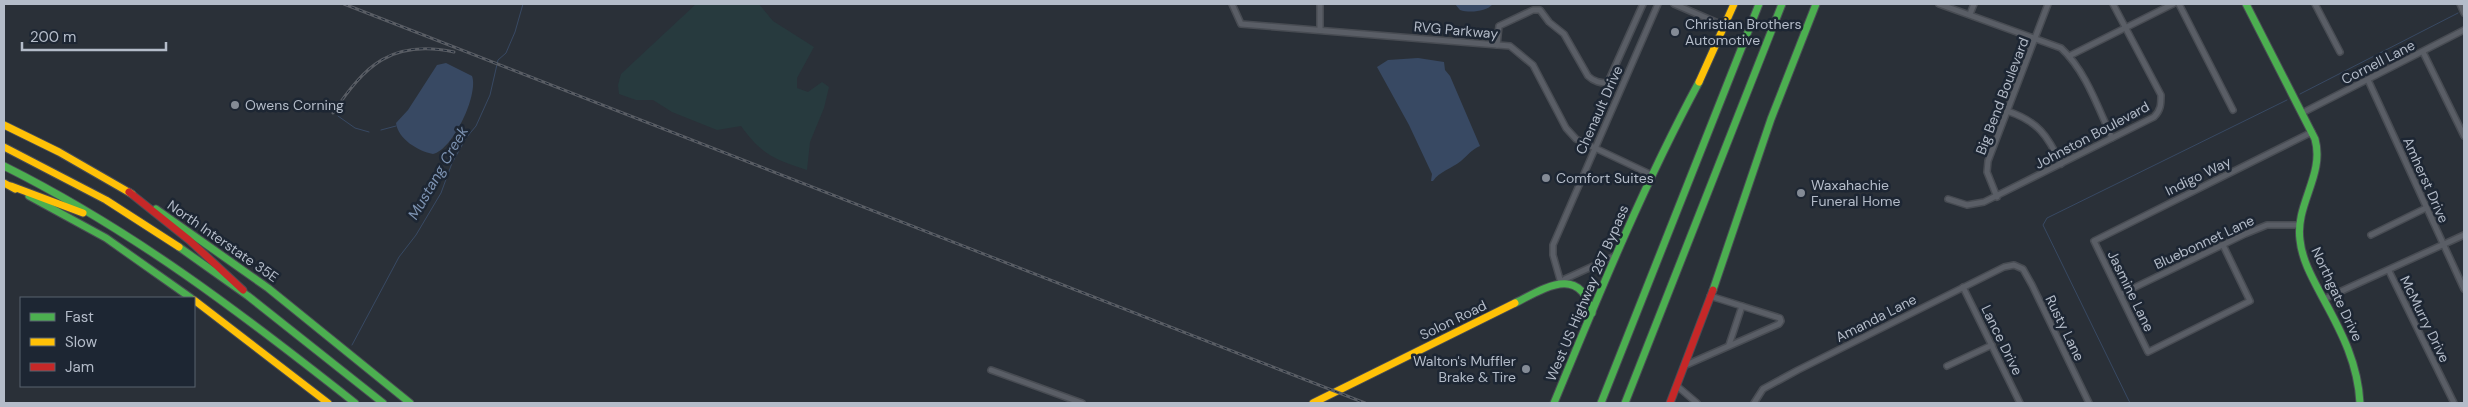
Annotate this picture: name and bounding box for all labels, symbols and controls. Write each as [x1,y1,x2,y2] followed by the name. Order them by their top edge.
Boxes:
[1685,15,1802,49] place label: Christian Brothers Automotive
[1413,17,1499,43] street label: RVG Parkway
[22,20,166,52] scale bar
[1669,26,1681,38] marker: Christian Brothers Automotive
[30,27,76,47] text: 200 m
[1971,35,2033,157] street label: Big Bend Boulevard
[2338,36,2418,88] street label: Cornell Lane
[1571,63,1627,157] street label: Chenault Drive
[245,96,344,114] place label: Owens Corning
[2032,97,2152,173] street label: Johnston Boulevard
[229,99,241,111] marker: Owens Corning
[403,122,473,223] water label: Mustang Creek
[2399,134,2453,226] street label: Amherst Drive
[2162,152,2234,200] street label: Indigo Way
[1556,169,1654,187] place label: Comfort Suites
[1540,172,1552,184] marker: Comfort Suites
[1811,176,1900,210] place label: Waxahachie Funeral Home
[1795,187,1807,199] marker: Waxahachie Funeral Home
[164,196,282,286] street label: North Interstate 35E
[1542,202,1632,384] street label: West US Highway 287 Bypass
[2151,211,2257,273] street label: Bluebonnet Lane
[2307,244,2367,344] street label: Northgate Drive
[2104,247,2158,335] street label: Jasmine Lane
[2396,273,2454,365] street label: McMurry Drive
[1832,290,1920,346] street label: Amanda Lane
[2041,292,2089,364] street label: Rusty Lane
[1417,296,1489,344] street label: Solon Road
[20,297,195,387] legend
[1977,302,2027,378] street label: Lance Drive
[65,307,94,327] text: Fast
[65,332,98,352] text: Slow
[1413,352,1516,386] place label: Walton's Muffler Brake & Tire
[65,357,94,377] text: Jam
[1520,363,1532,375] marker: Walton's Muffler Brake & Tire

